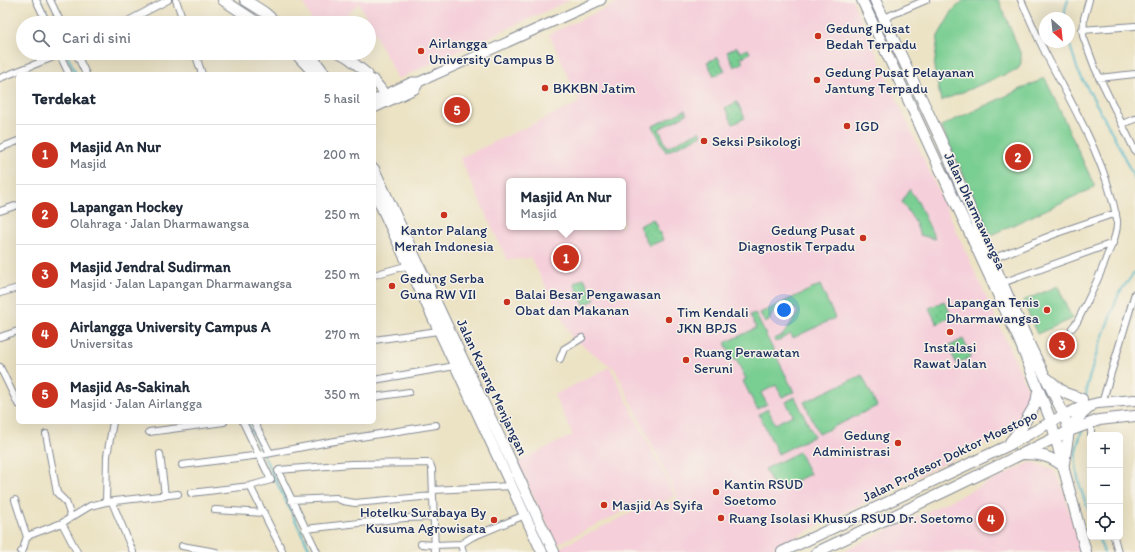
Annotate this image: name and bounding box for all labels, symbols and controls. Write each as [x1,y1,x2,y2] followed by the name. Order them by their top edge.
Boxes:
[1039,12,1075,48] north arrow
[16,16,376,60] search box
[826,20,917,53] place label: Gedung Pusat Bedah Terpadu
[30,27,52,49] icon: search
[62,29,131,47] text: Cari di sini
[813,31,823,41] marker: Gedung Pusat Bedah Terpadu
[429,35,554,68] place label: Airlangga University Campus B
[416,46,426,56] marker: Airlangga University Campus B
[825,64,974,97] place label: Gedung Pusat Pelayanan Jantung Terpadu
[812,75,822,85] marker: Gedung Pusat Pelayanan Jantung Terpadu
[553,80,636,97] place label: BKKBN Jatim
[540,83,550,93] marker: BKKBN Jatim
[32,88,96,108] text: Terdekat
[324,91,360,106] text: 5 hasil
[444,95,470,125] pin: 5
[855,118,879,135] place label: IGD
[842,121,852,131] marker: IGD
[712,133,801,150] place label: Seksi Psikologi
[699,136,709,146] marker: Seksi Psikologi
[70,138,161,156] text: Masjid An Nur
[1005,142,1031,172] pin: 2
[42,147,48,162] text: 1
[323,147,360,162] text: 200 m
[940,149,1010,273] street label: Jalan Dharmawangsa
[70,156,106,171] text: Masjid
[506,178,626,230] popup
[521,188,611,206] text: Masjid An Nur
[70,198,183,216] text: Lapangan Hockey
[521,206,557,221] text: Masjid
[42,207,48,222] text: 2
[324,207,360,222] text: 250 m
[439,210,449,220] marker: Kantor Palang Merah Indonesia
[70,216,249,231] text: Olahraga · Jalan Dharmawangsa
[394,222,495,255] place label: Kantor Palang Merah Indonesia
[738,222,855,255] place label: Gedung Pusat Diagnostik Terpadu
[858,233,868,243] marker: Gedung Pusat Diagnostik Terpadu
[553,243,579,273] pin: 1
[70,258,231,276] text: Masjid Jendral Sudirman
[41,267,49,282] text: 3
[324,267,360,282] text: 250 m
[400,270,485,303] place label: Gedung Serba Guna RW VII
[70,276,292,291] text: Masjid · Jalan Lapangan Dharmawangsa
[387,281,397,291] marker: Gedung Serba Guna RW VII
[515,286,661,319] place label: Balai Besar Pengawasan Obat dan Makanan
[946,294,1040,327] place label: Lapangan Tenis Dharmawangsa
[502,297,512,307] marker: Balai Besar Pengawasan Obat dan Makanan
[774,300,794,320] your location
[677,304,749,337] place label: Tim Kendali JKN BPJS
[1042,305,1052,315] marker: Lapangan Tenis Dharmawangsa
[664,315,674,325] marker: Tim Kendali JKN BPJS
[453,316,531,458] street label: Jalan Karang Menjangan
[70,318,271,336] text: Airlangga University Campus A
[41,327,49,342] text: 4
[325,327,360,342] text: 270 m
[945,327,955,337] marker: Instalasi Rawat Jalan
[1049,330,1075,360] pin: 3
[70,336,133,351] text: Universitas
[913,339,987,372] place label: Instalasi Rawat Jalan
[694,344,800,377] place label: Ruang Perawatan Seruni
[681,355,691,365] marker: Ruang Perawatan Seruni
[70,378,190,396] text: Masjid As-Sakinah
[42,387,48,402] text: 5
[324,387,360,402] text: 350 m
[70,396,202,411] text: Masjid · Jalan Airlangga
[860,406,1040,506] street label: Jalan Profesor Doktor Moestopo
[813,427,891,460] place label: Gedung Administrasi
[1087,432,1123,540] map controls
[1087,432,1123,468] button: +
[893,438,903,448] marker: Gedung Administrasi
[1087,468,1123,504] button: −
[724,476,803,509] place label: Kantin RSUD Soetomo
[711,487,721,497] marker: Kantin RSUD Soetomo
[612,497,703,514] place label: Masjid As Syifa
[599,500,609,510] marker: Masjid As Syifa
[360,504,487,537] place label: Hotelku Surabaya By Kusuma Agrowisata
[978,504,1004,534] pin: 4
[1087,504,1123,540] button: locate
[729,510,973,527] place label: Ruang Isolasi Khusus RSUD Dr. Soetomo
[716,513,726,523] marker: Ruang Isolasi Khusus RSUD Dr. Soetomo
[489,515,499,525] marker: Hotelku Surabaya By Kusuma Agrowisata

